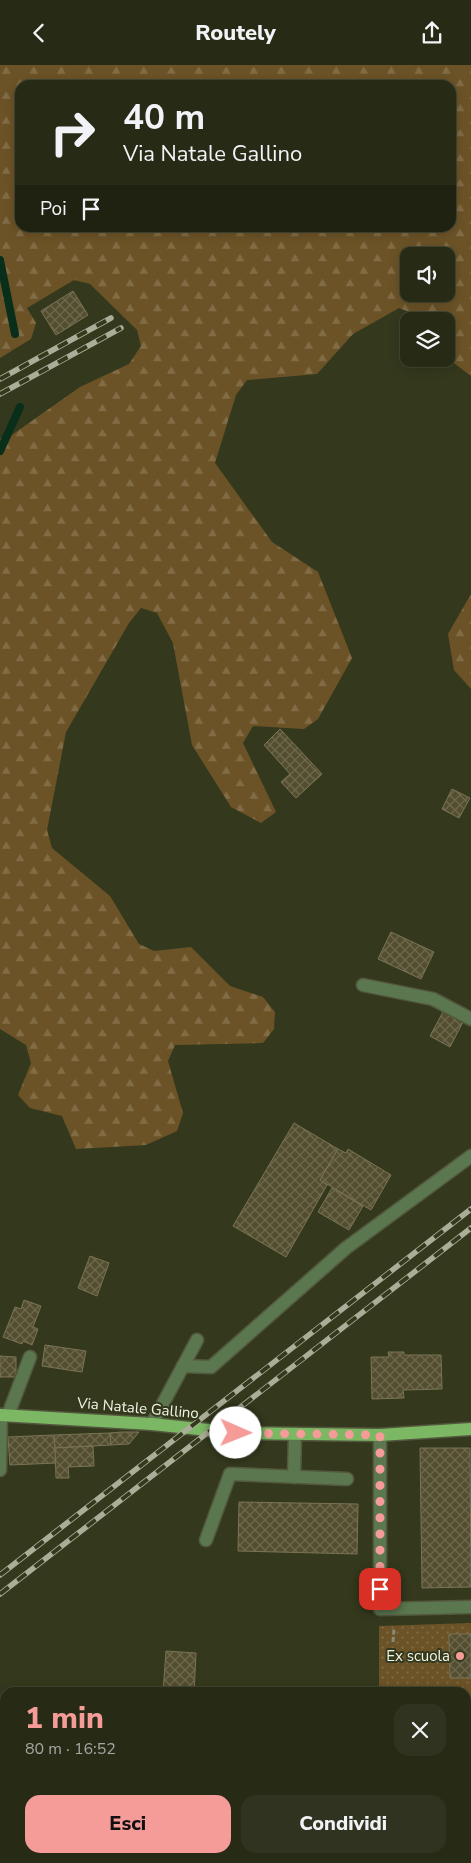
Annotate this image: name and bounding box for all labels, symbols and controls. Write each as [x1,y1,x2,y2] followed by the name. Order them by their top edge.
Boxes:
[195,18,276,48] text: Routely
[25,19,53,47] icon: back
[418,19,446,47] icon: share
[123,94,205,141] text: 40 m
[40,100,105,165] icon: right
[123,139,302,169] text: Via Natale Gallino
[77,195,105,223] icon: arrive
[40,196,67,222] text: Poi
[400,247,455,367] map controls
[400,247,455,302] button: sound
[400,312,455,367] button: layers
[75,1393,200,1423] street label: Via Natale Gallino
[209,1406,261,1458] position arrow
[359,1568,401,1610] pin
[366,1575,394,1603] icon: arrive
[386,1646,450,1666] place label: Ex scuola
[454,1650,466,1662] marker: Ex scuola
[25,1698,104,1739] text: 1 min
[394,1704,446,1756] button: close
[25,1738,116,1760] text: 80 m · 16:52
[25,1795,231,1853] button: Esci
[241,1795,446,1853] button: Condividi

